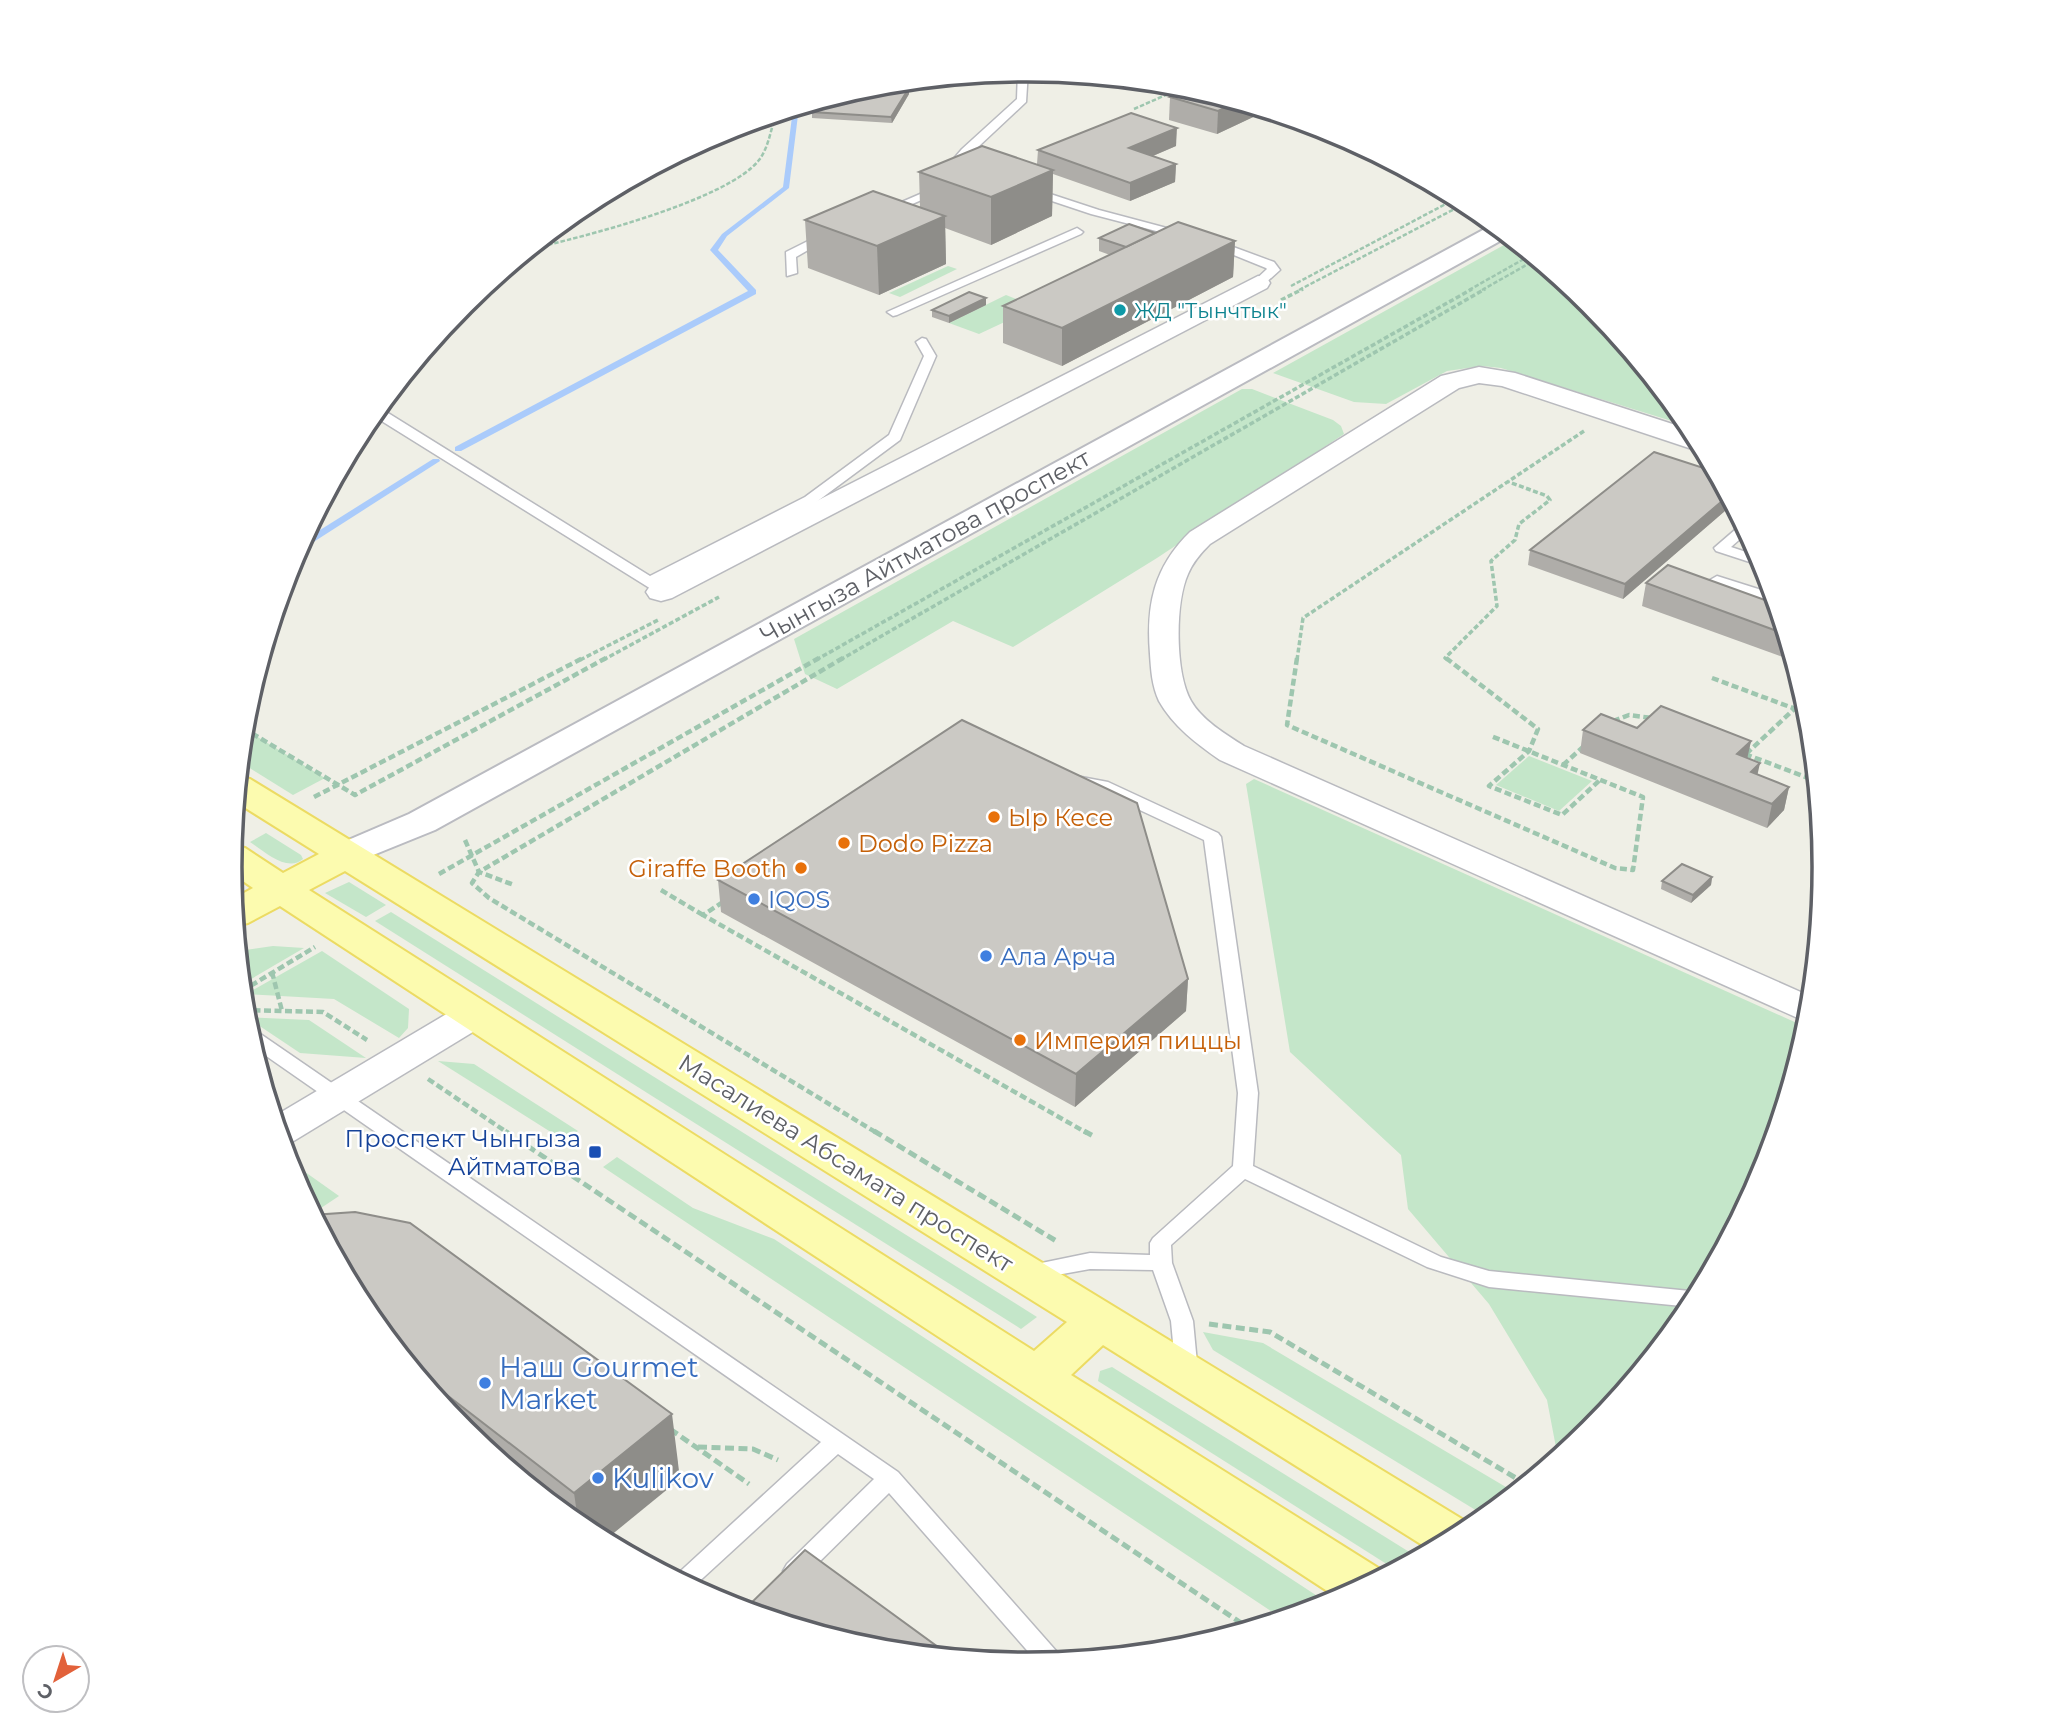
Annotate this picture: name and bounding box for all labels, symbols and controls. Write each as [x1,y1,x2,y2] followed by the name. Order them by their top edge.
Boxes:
[1134,298,1287,323] place label: ЖД "Тынчтык"
[1112,302,1128,318] marker: ЖД "Тынчтык"
[755,443,1096,649] street label: Чынгыза Айтматова проспект
[1008,803,1113,832] place label: Ыр Кесе
[986,809,1002,825] marker: Ыр Кесе
[858,829,993,858] place label: Dodo Pizza
[836,835,852,851] marker: Dodo Pizza
[628,854,787,883] place label: Giraffe Booth
[793,860,809,876] marker: Giraffe Booth
[768,885,830,914] place label: IQOS
[746,891,762,907] marker: IQOS
[1000,942,1116,971] place label: Ала Арча
[978,948,994,964] marker: Ала Арча
[1034,1026,1242,1055] place label: Империя пиццы
[1012,1032,1028,1048] marker: Империя пиццы
[673,1048,1019,1279] street label: Масалиева Абсамата проспект
[344,1124,581,1181] place label: Проспект Чынгыза Айтматова
[587,1144,603,1160] marker: Проспект Чынгыза Айтматова
[499,1350,699,1416] place label: Наш Gourmet Market
[477,1375,493,1391] marker: Наш Gourmet Market
[612,1461,715,1495] place label: Kulikov
[590,1470,606,1486] marker: Kulikov
[21,1644,91,1714] north arrow
[33,1678,58,1705] text: С

